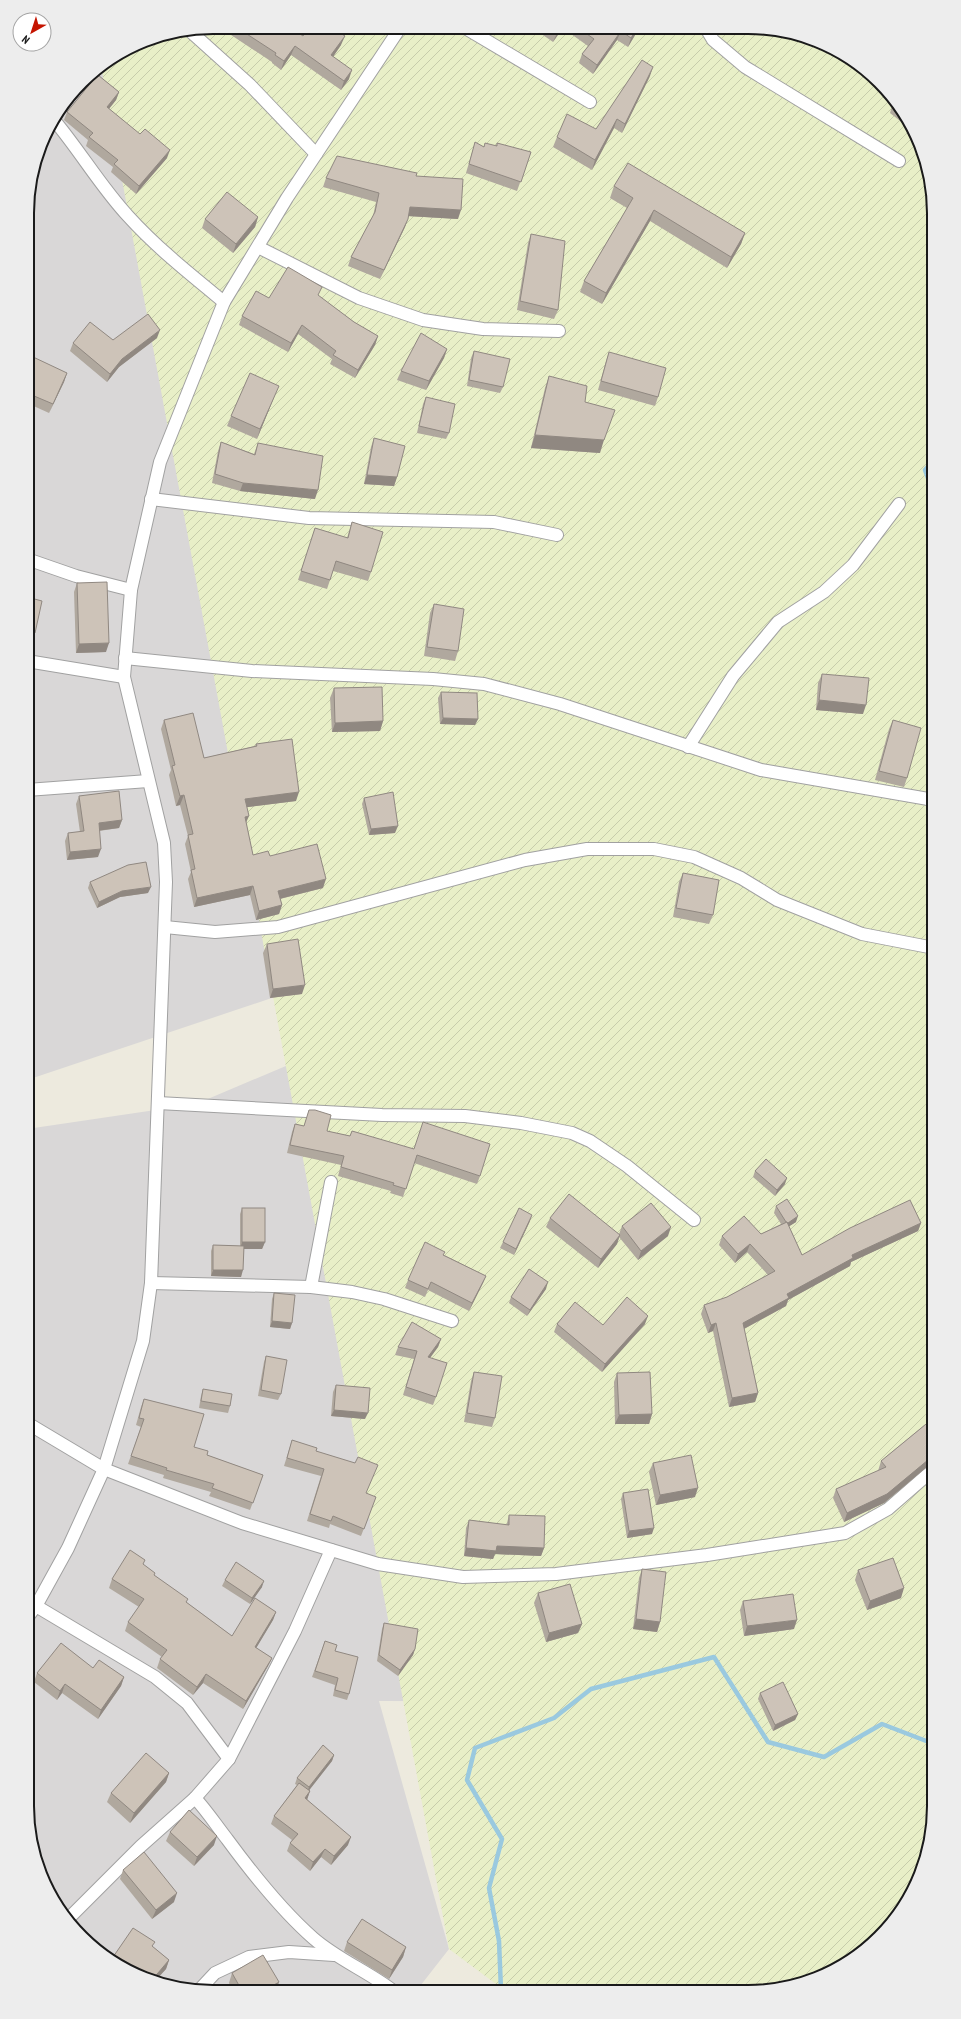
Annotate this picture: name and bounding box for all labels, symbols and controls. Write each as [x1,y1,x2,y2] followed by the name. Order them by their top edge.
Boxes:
[12,12,52,52] north arrow
[19,32,32,47] text: N

